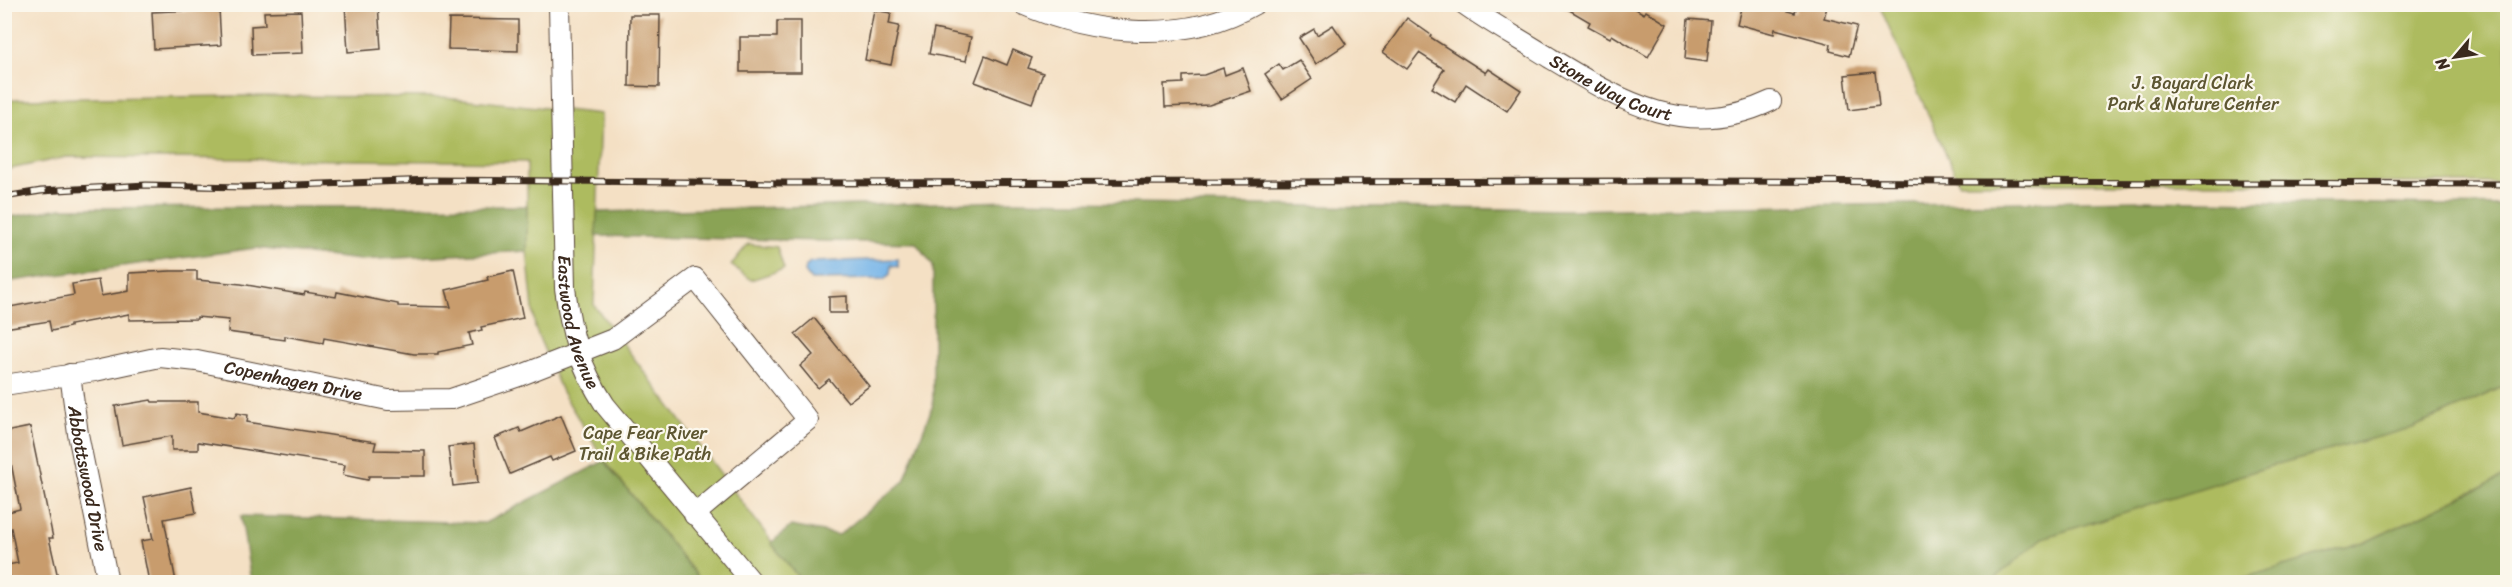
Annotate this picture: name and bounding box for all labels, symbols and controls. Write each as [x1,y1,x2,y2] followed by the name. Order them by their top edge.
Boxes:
[2425,27,2485,87] north arrow
[1543,45,1676,131] street label: Stone Way Court
[2427,51,2458,77] text: N
[2108,67,2280,120] park label: J. Bayard Clark Park & Nature Center
[548,255,609,395] street label: Eastwood Avenue
[221,351,365,410] street label: Copenhagen Drive
[58,402,117,554] street label: Abbottswood Drive
[579,417,711,470] park label: Cape Fear River Trail & Bike Path

